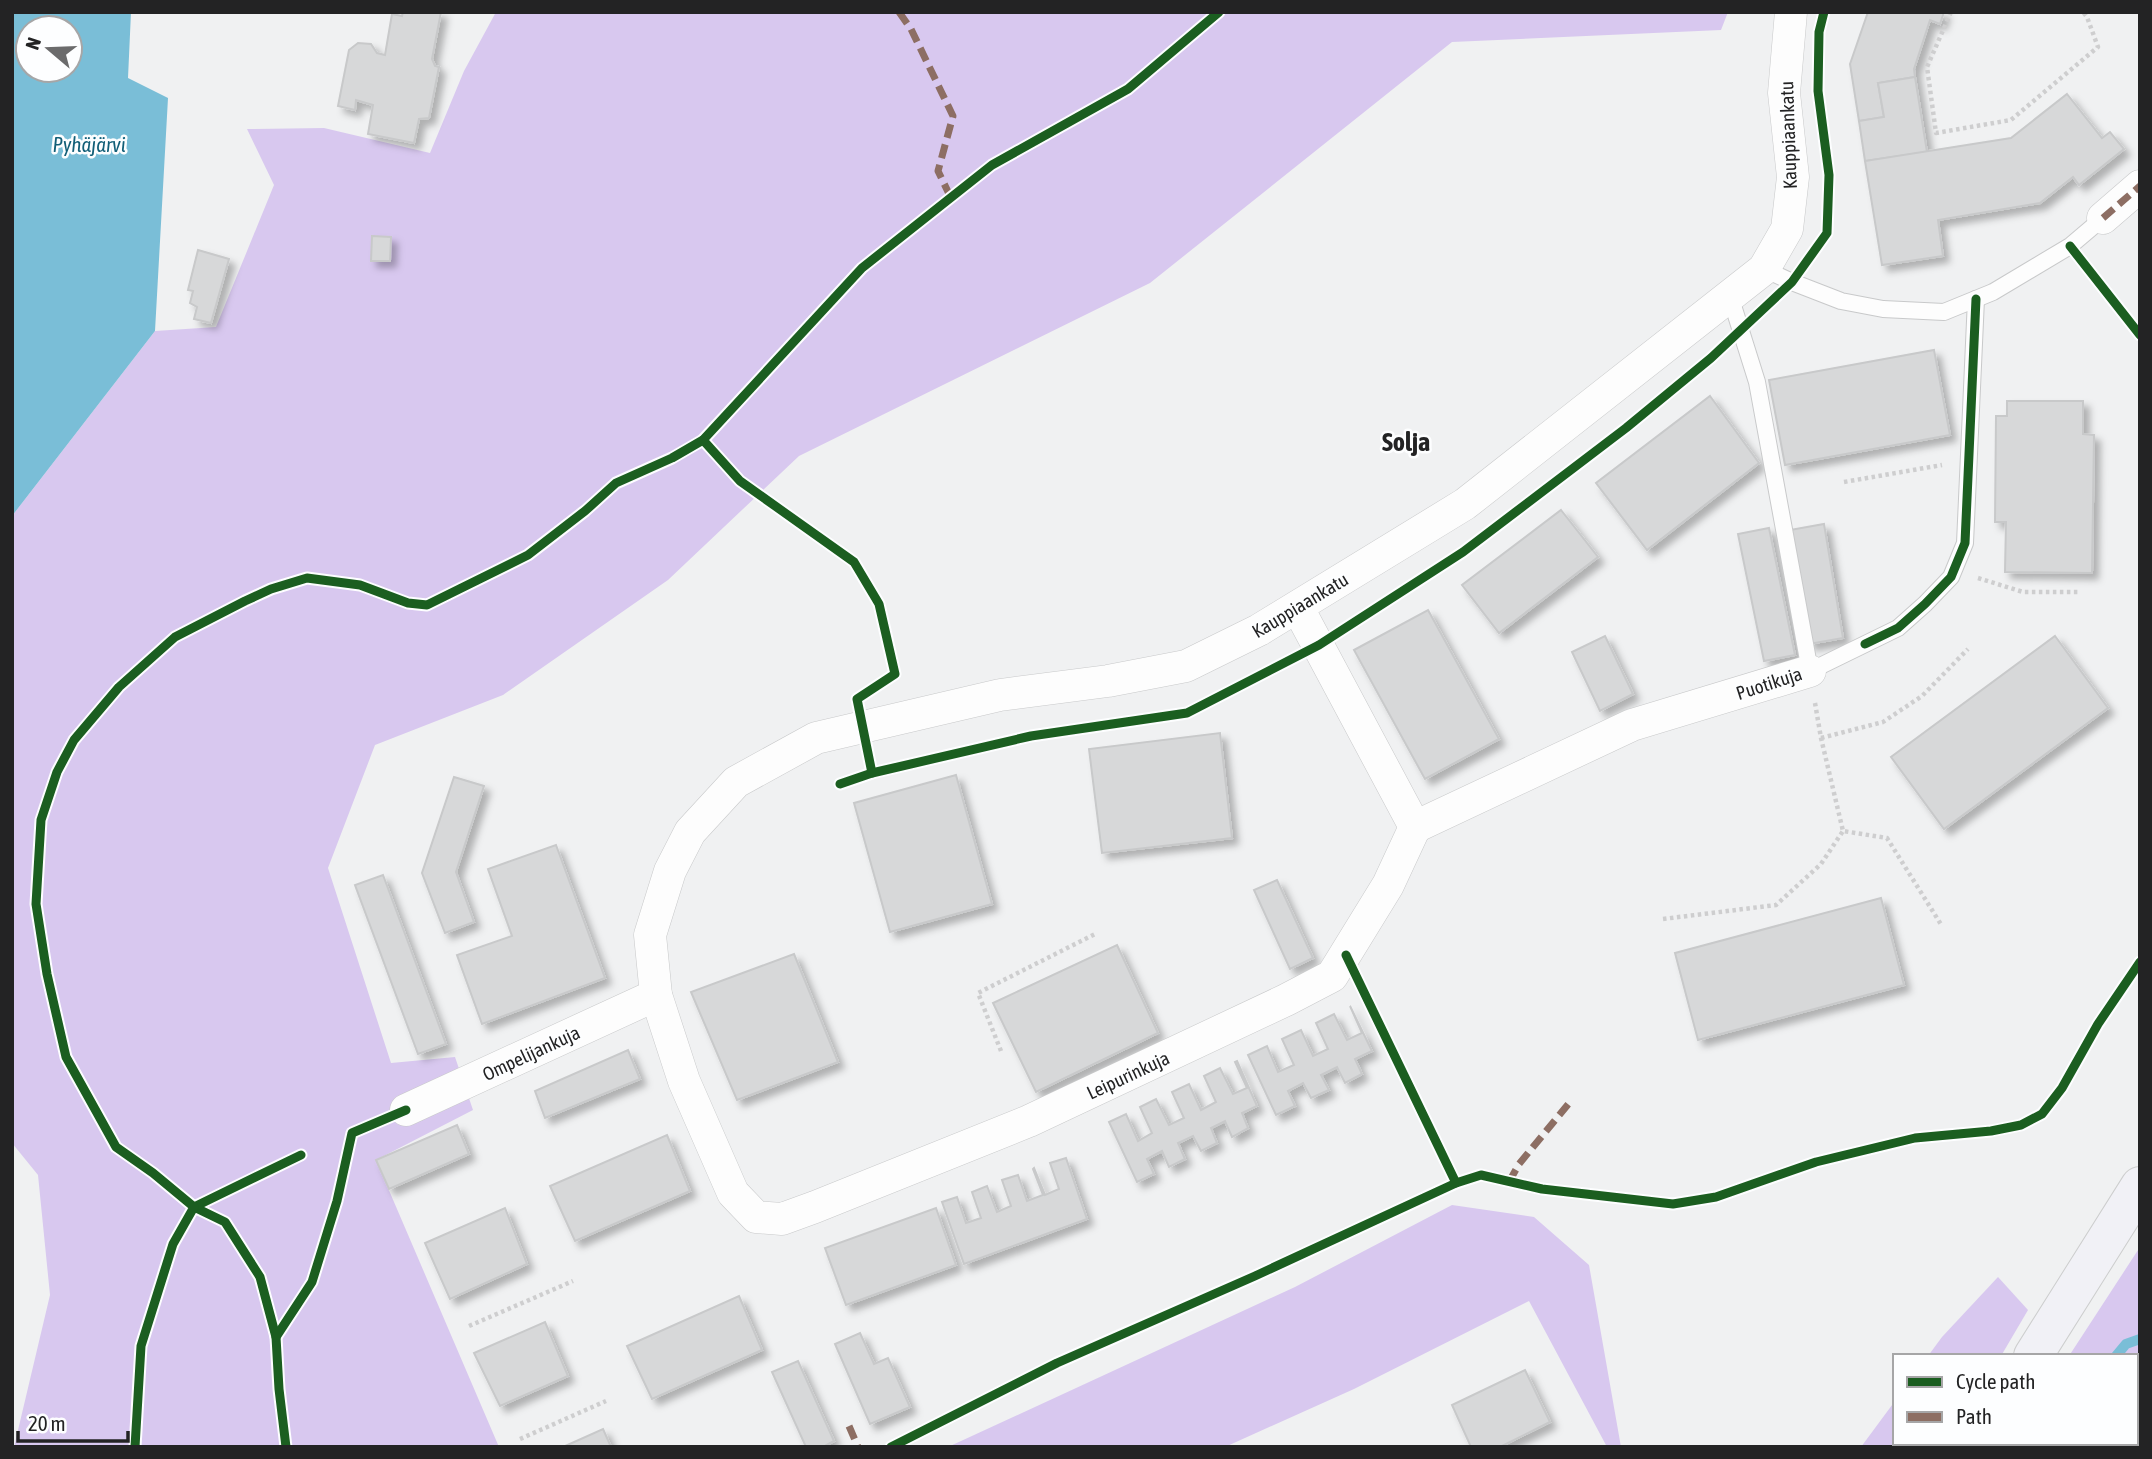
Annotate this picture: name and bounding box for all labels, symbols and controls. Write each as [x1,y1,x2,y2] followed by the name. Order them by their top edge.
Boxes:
[14,14,84,84] north arrow
[21,35,45,52] text: N
[1775,81,1801,189] street label: Kauppiaankatu
[52,132,126,156] water label: Pyhäjärvi
[1382,427,1430,457] district label: Solja
[1248,568,1352,642] street label: Kauppiaankatu
[1733,662,1805,704] street label: Puotikuja
[479,1021,583,1085] street label: Ompelijankuja
[1083,1046,1173,1104] street label: Leipurinkuja
[1893,1354,2138,1445] legend
[1956,1369,2035,1393] text: Cycle path
[18,1400,128,1444] scale bar
[1956,1404,1992,1428] text: Path
[28,1411,66,1435] text: 20 m

